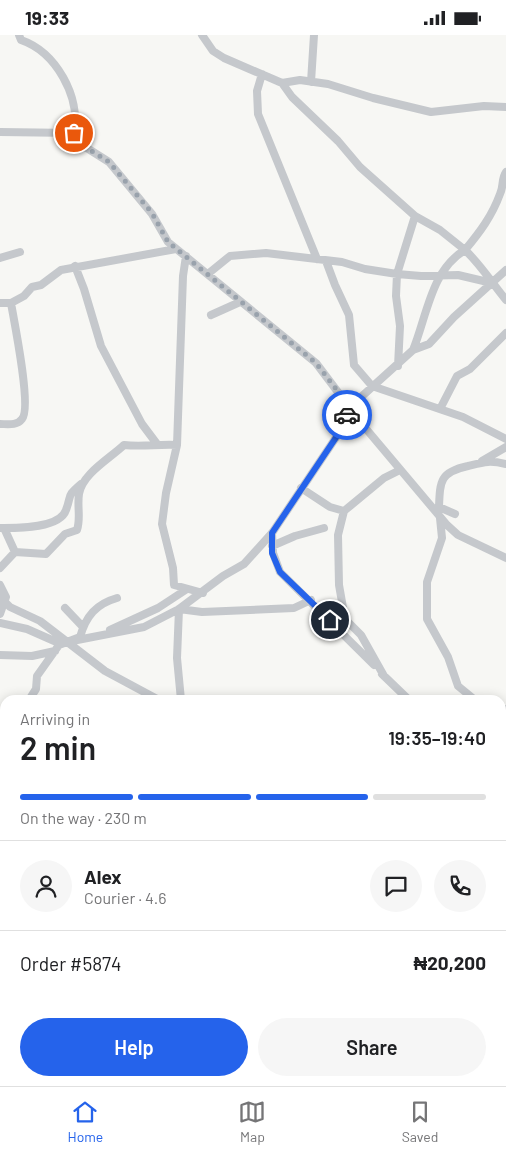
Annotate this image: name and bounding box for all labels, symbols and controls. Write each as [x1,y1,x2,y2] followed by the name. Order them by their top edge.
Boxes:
[25,6,69,29] text: 19:33
[53,112,95,154] pin
[60,119,88,147] icon: bag
[322,390,372,440] courier
[333,401,361,429] icon: car
[309,599,351,641] pin
[316,606,344,634] icon: home
[20,709,90,728] text: Arriving in
[388,726,486,749] text: 19:35–19:40
[20,728,96,766] text: 2 min
[20,808,147,827] text: On the way · 230 m
[20,860,72,912] button: person
[370,860,422,912] button: chat
[434,860,486,912] button: phone
[84,865,122,888] text: Alex
[84,888,167,907] text: Courier · 4.6
[413,951,486,974] text: ₦20,200
[20,952,122,975] text: Order #5874
[20,1018,248,1076] button: Help
[258,1018,486,1076] button: Share
[68,1098,103,1145] tab: Home
[238,1098,266,1145] tab: Map
[402,1098,438,1145] tab: Saved

